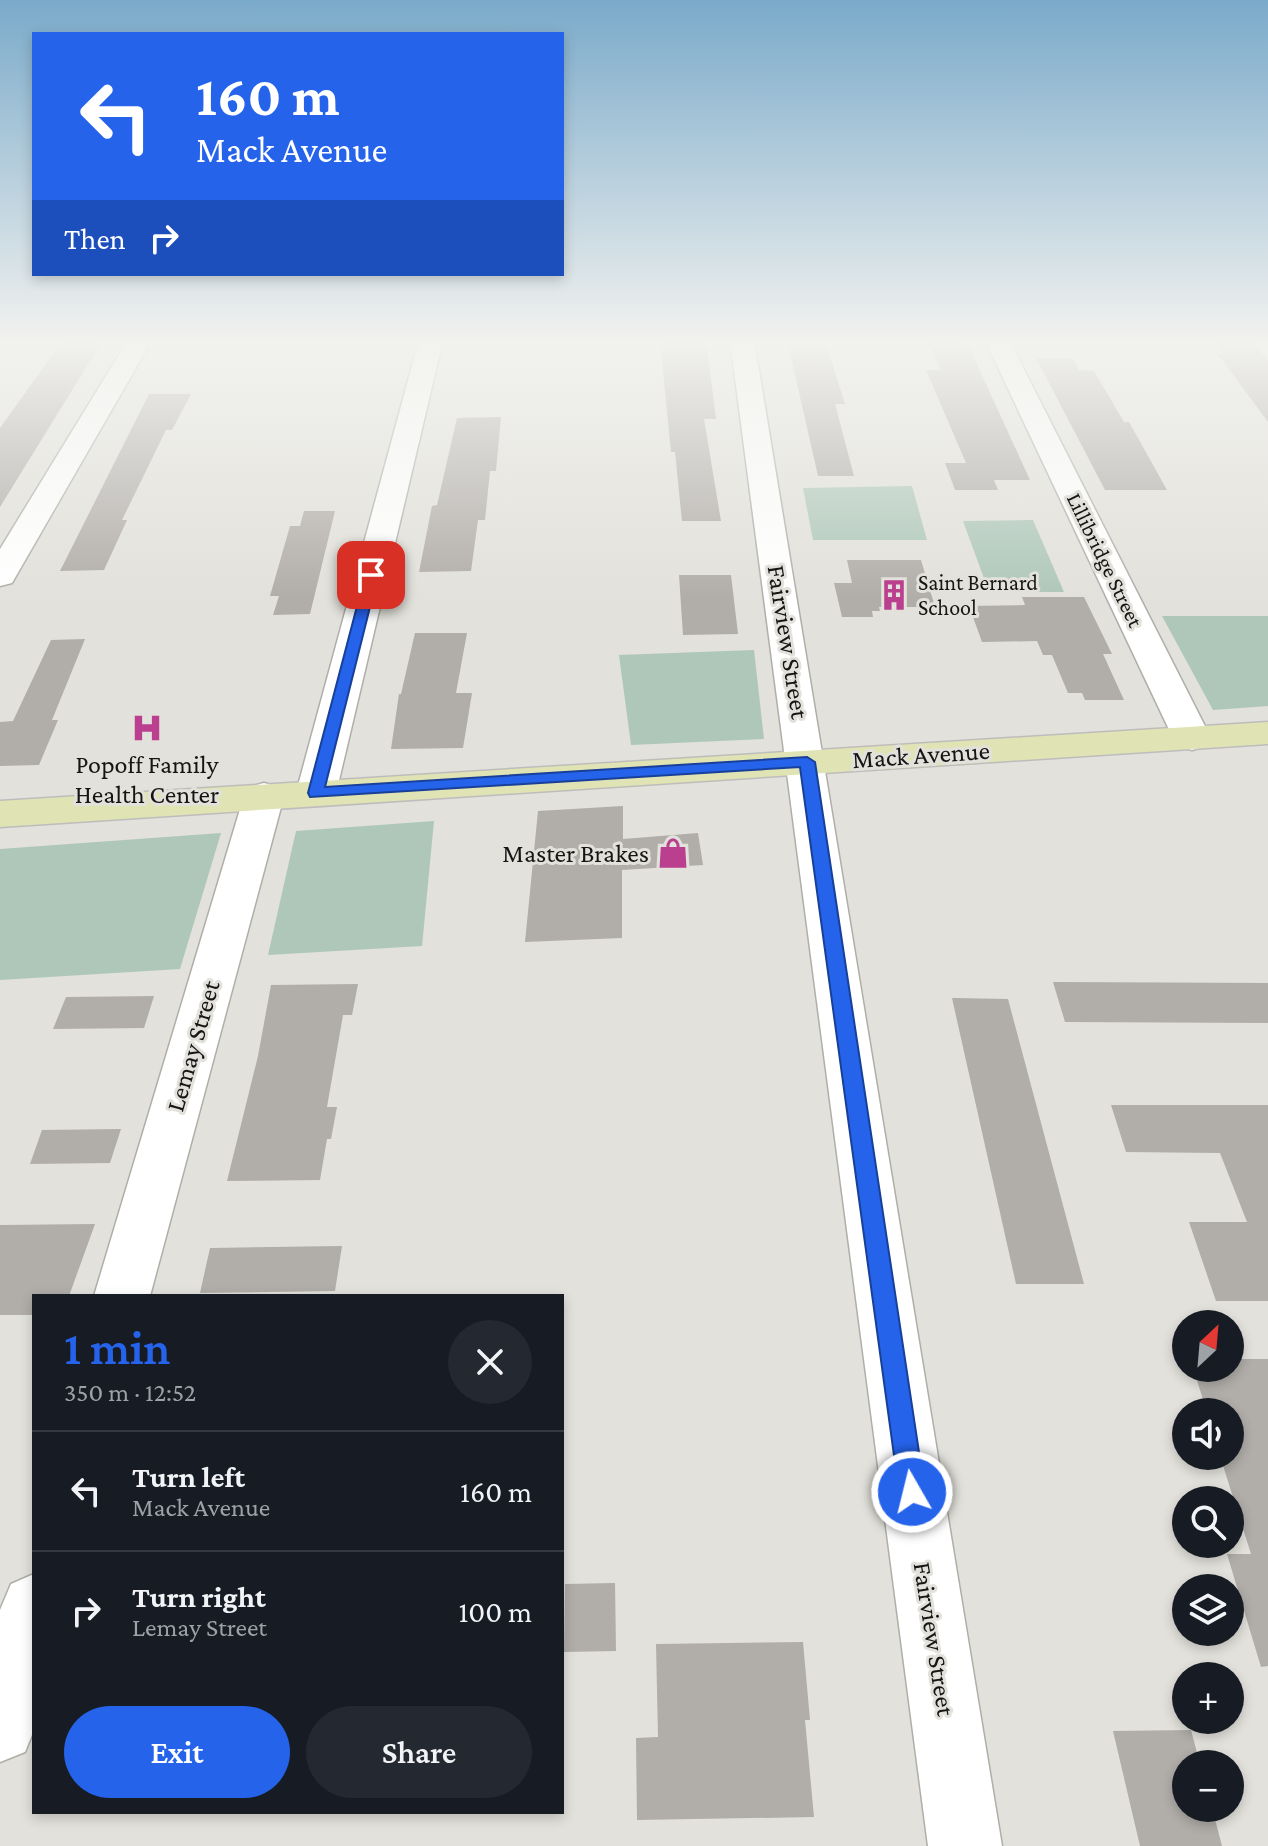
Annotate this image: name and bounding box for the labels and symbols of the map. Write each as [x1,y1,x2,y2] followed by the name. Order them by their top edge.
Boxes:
[1062,489,1149,632] street label: Lillibridge Street
[337,541,405,609] pin
[762,563,815,721] street label: Fairview Street
[918,570,1038,620] place label: Saint Bernard School
[877,578,911,612] building icon: Saint Bernard School
[130,711,164,745] hospital icon: Popoff Family Health Center
[851,736,991,774] street label: Mack Avenue
[75,750,220,809] place label: Popoff Family Health Center
[656,836,690,870] shop icon: Master Brakes
[502,839,649,868] place label: Master Brakes
[160,977,226,1115] street label: Lemay Street
[1172,1310,1244,1382] north arrow
[870,1450,954,1534] position arrow
[908,1560,961,1718] street label: Fairview Street

